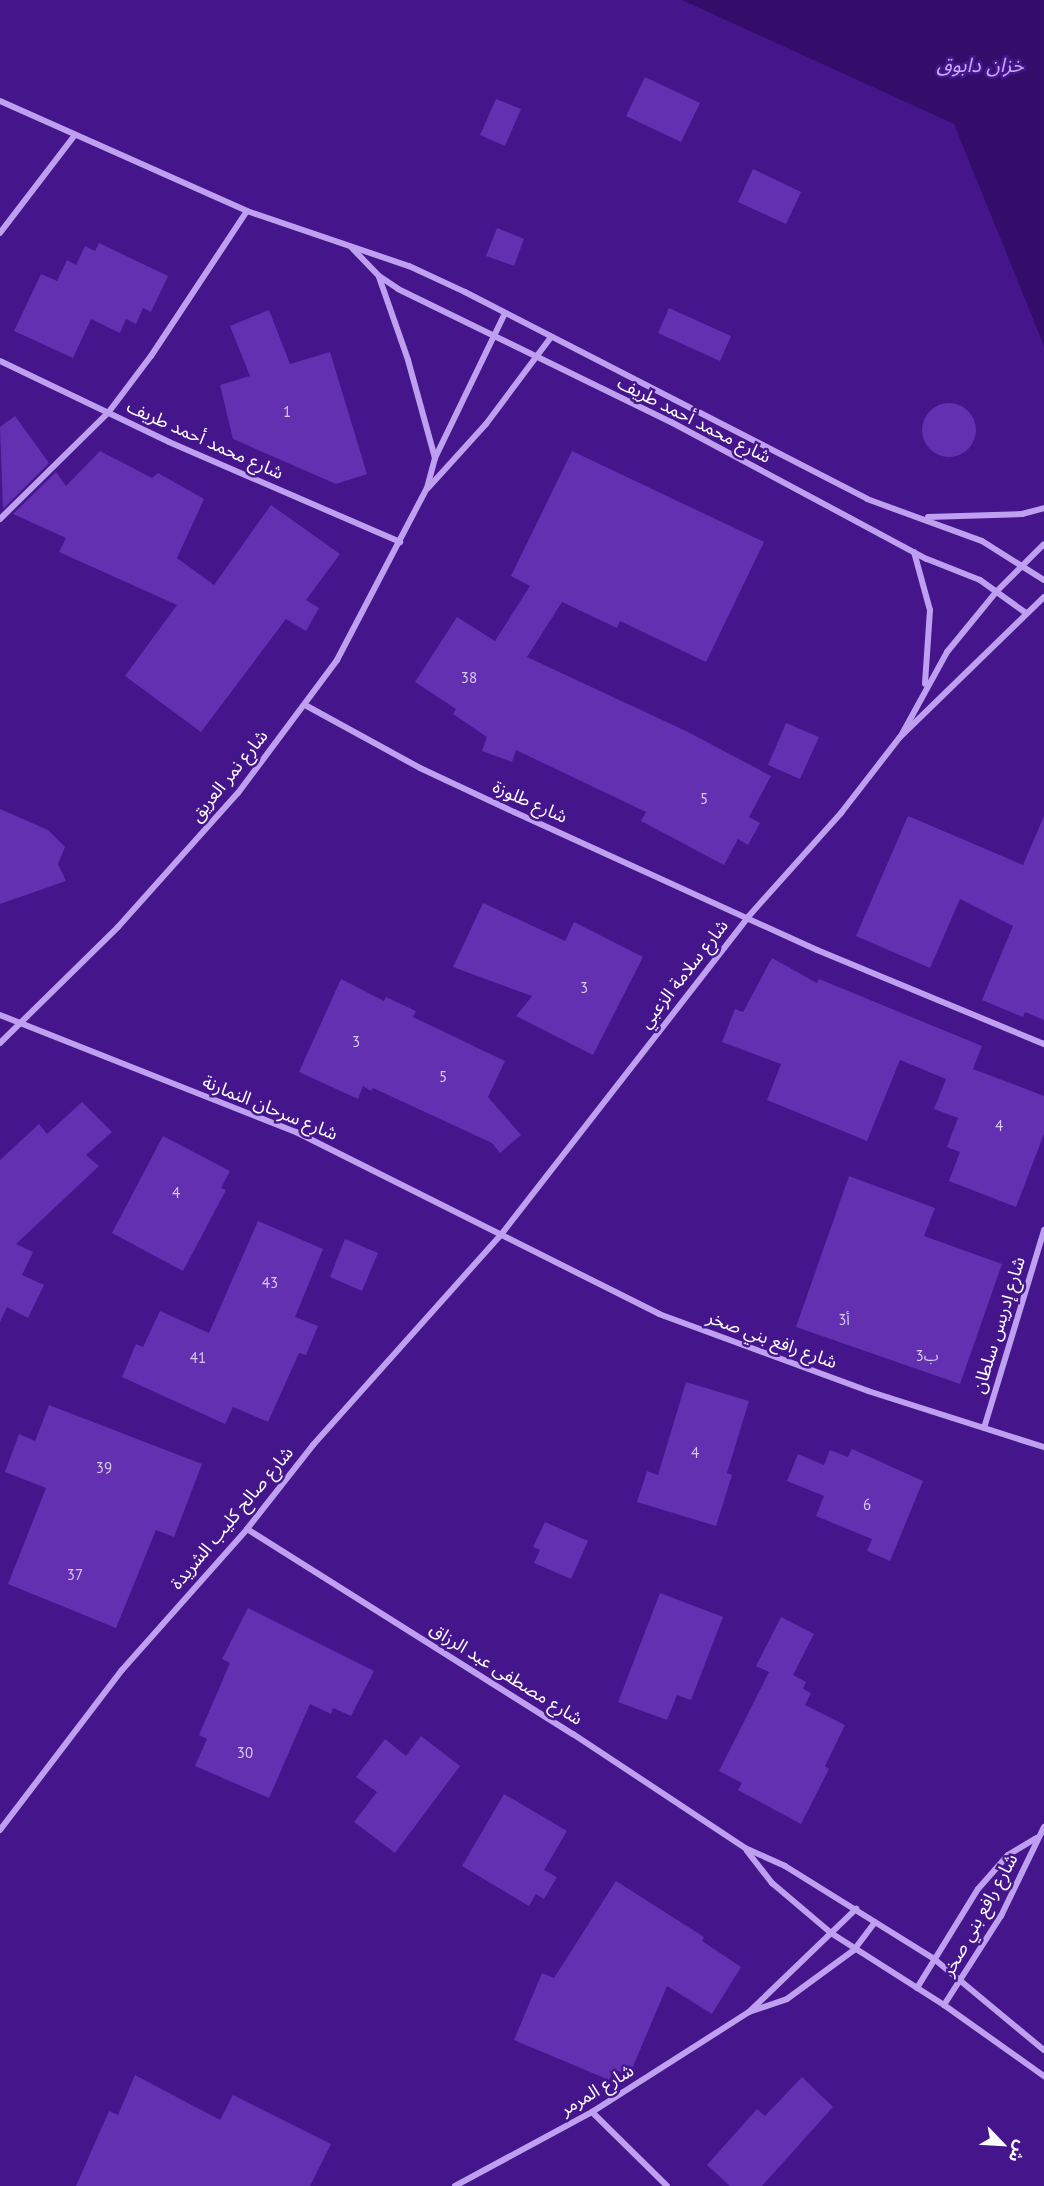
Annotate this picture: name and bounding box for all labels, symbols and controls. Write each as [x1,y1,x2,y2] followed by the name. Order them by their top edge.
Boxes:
[936,53,1024,77] water label: خزان دابوق
[614,372,774,468] street label: شارع محمد أحمد طريف
[123,396,287,484] street label: شارع محمد أحمد طريف
[283,403,291,421] house number: 1
[461,669,477,687] house number: 38
[185,726,273,826] street label: شارع نمر العريق
[489,776,571,828] street label: شارع طلوزة
[700,790,708,808] house number: 5
[635,915,733,1033] street label: شارع سلامة الزعبي
[580,979,588,997] house number: 3
[352,1033,360,1051] house number: 3
[439,1068,447,1086] house number: 5
[199,1071,341,1145] street label: شارع سرحان النمارنة
[995,1117,1003,1135] house number: 4
[172,1184,180,1202] house number: 4
[968,1254,1030,1396] street label: شارع إدريس سلطان
[262,1274,278,1292] house number: 43
[704,1306,840,1374] street label: شارع رافع بني صخر
[838,1311,850,1329] house number: 3أ
[915,1347,939,1365] house number: 3ب
[190,1349,206,1367] house number: 41
[166,1442,298,1594] street label: شارع صالح كليب الشريدة
[691,1444,699,1462] house number: 4
[96,1459,112,1477] house number: 39
[863,1496,871,1514] house number: 6
[67,1566,83,1584] house number: 37
[426,1618,586,1730] street label: شارع مصطفى عبد الرزاق
[237,1744,253,1762] house number: 30
[937,1850,1023,1980] street label: شارع رافع بني صخر
[556,2060,638,2120] street label: شارع المرمر
[972,2114,1032,2174] north arrow
[1005,2137,1032,2166] text: ش

